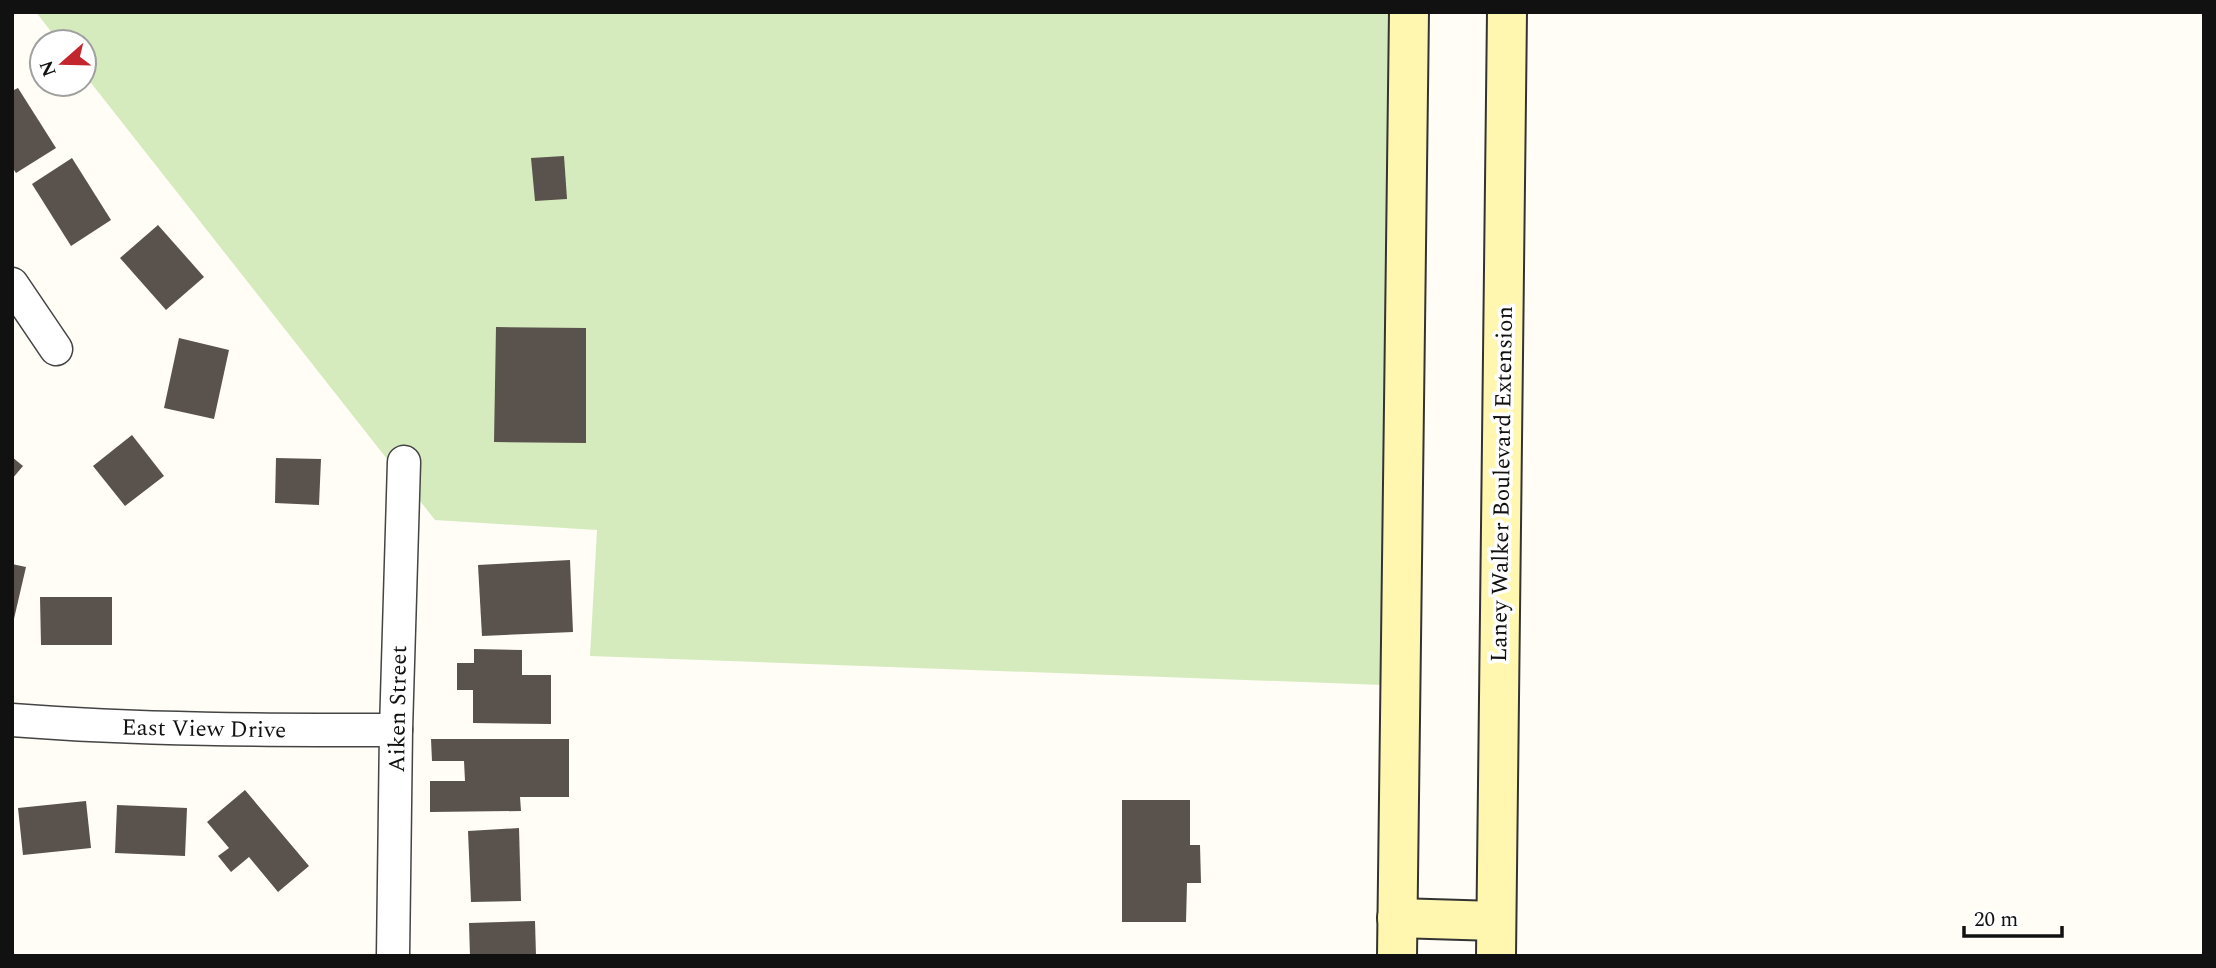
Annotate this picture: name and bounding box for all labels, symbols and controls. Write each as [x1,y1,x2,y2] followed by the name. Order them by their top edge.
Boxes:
[28,28,98,98] north arrow
[32,56,65,81] text: N
[1482,306,1523,662] street label: Laney Walker Boulevard Extension
[380,645,417,773] street label: Aiken Street
[121,711,287,748] street label: East View Drive
[1964,894,2062,938] scale bar
[1974,904,2018,936] text: 20 m

